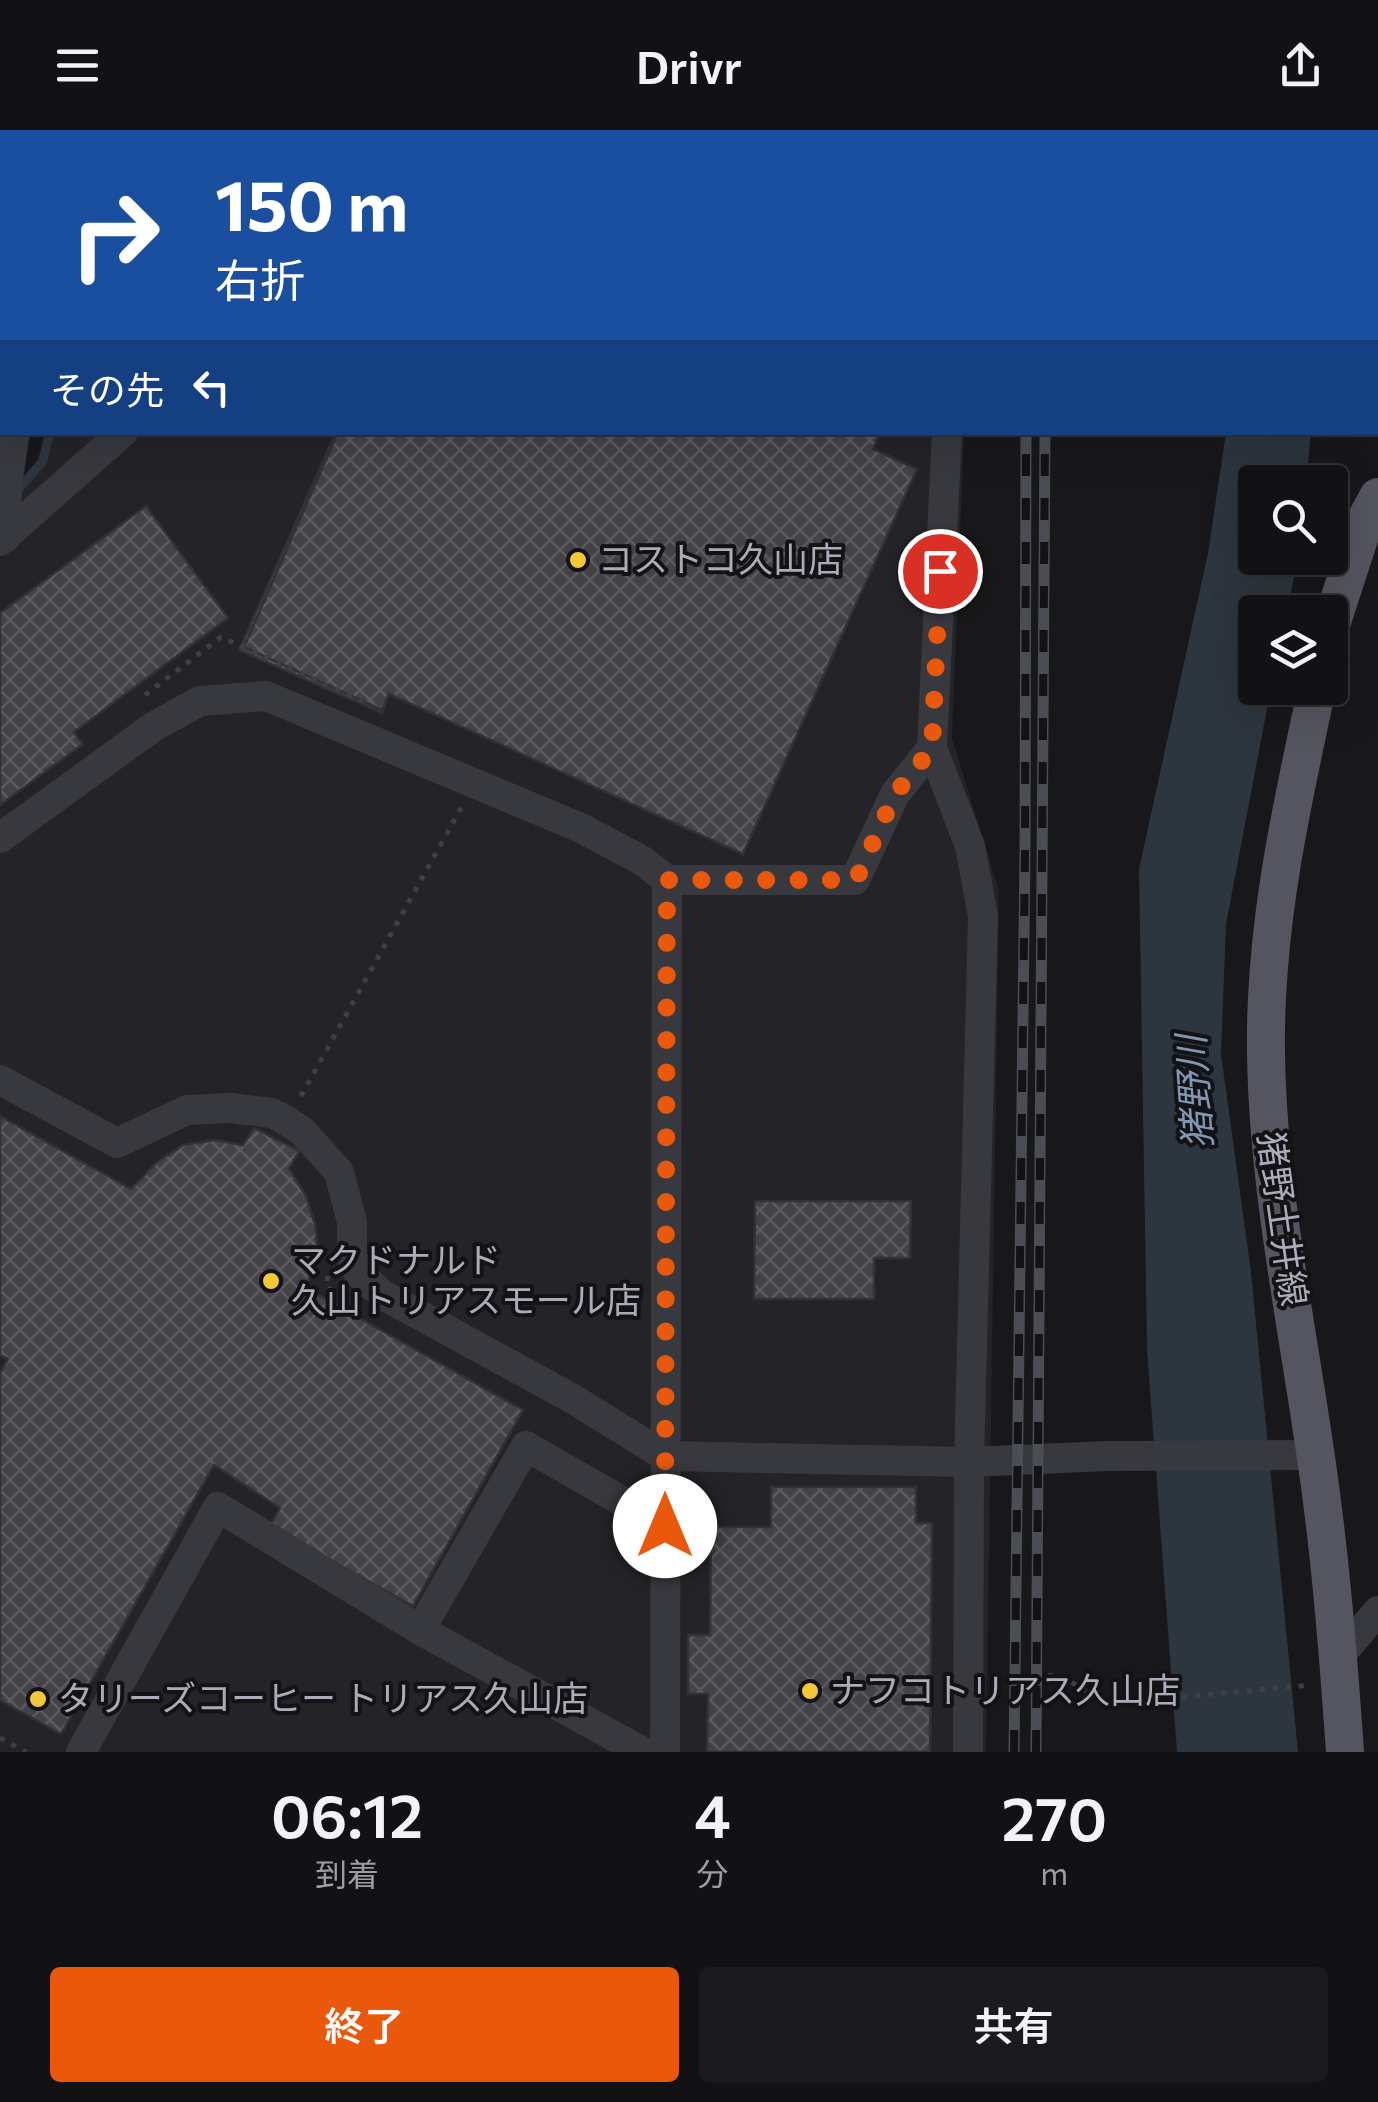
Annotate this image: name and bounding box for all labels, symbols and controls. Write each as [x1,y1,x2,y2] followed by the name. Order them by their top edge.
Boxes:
[50,38,105,93] icon: menu
[636,38,742,93] text: Drivr
[1273,38,1328,93] icon: share
[215,160,408,245] text: 150 m
[50,170,180,300] icon: right
[215,251,305,306] text: 右折
[184,360,239,415] icon: left
[50,365,164,412] text: その先
[1238,465,1348,705] map controls
[1238,465,1348,575] button: search
[898,529,983,614] pin
[598,536,843,579] place label: コストコ久山店
[913,544,968,599] icon: arrive
[567,549,589,571] marker: コストコ久山店
[1238,595,1348,705] button: layers
[1165,1030,1220,1151] water label: 猪野川
[1251,1129,1318,1308] street label: 猪野土井線
[291,1237,641,1320] place label: マクドナルド 久山トリアスモール店
[260,1270,282,1292] marker: マクドナルド 久山トリアスモール店
[613,1474,717,1578] position arrow
[830,1667,1180,1710] place label: ナフコトリアス久山店
[58,1675,588,1718] place label: タリーズコーヒー トリアス久山店
[799,1680,821,1702] marker: ナフコトリアス久山店
[27,1688,49,1710] marker: タリーズコーヒー トリアス久山店
[271,1777,423,1850] text: 06:12
[694,1777,731,1850] text: 4
[1002,1780,1107,1853] text: 270
[1040,1852,1068,1892] text: m
[315,1853,379,1893] text: 到着
[696,1853,728,1893] text: 分
[50,1967,679,2082] button: 終了
[699,1967,1328,2082] button: 共有

